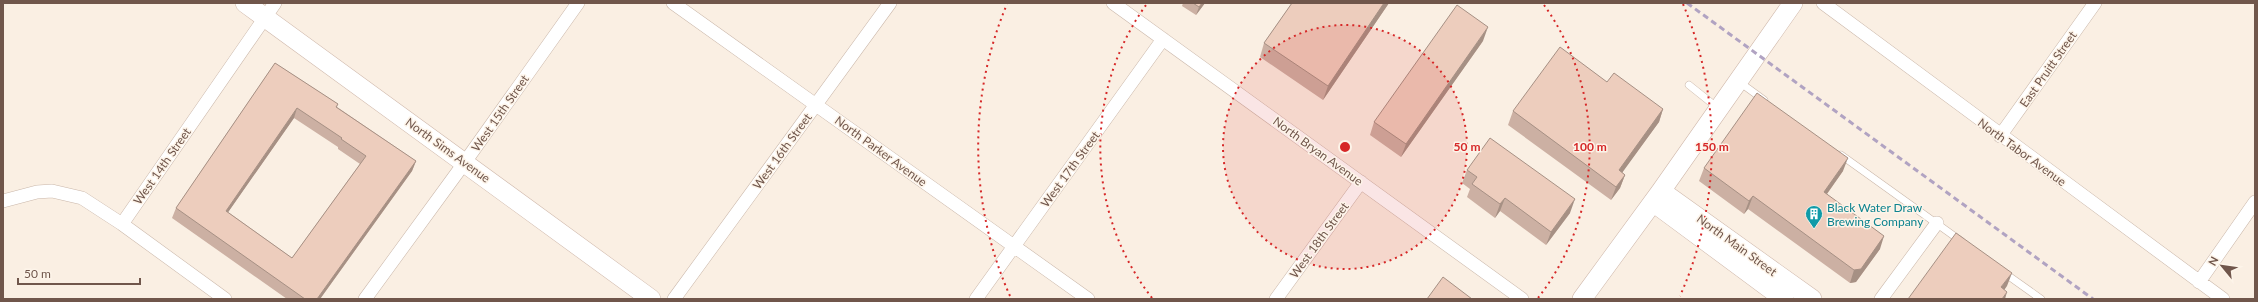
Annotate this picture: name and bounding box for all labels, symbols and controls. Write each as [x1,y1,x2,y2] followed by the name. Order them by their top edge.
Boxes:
[2016,28,2080,110] street label: East Pruitt Street
[468,71,532,154] street label: West 15th Street
[749,110,815,192] street label: West 16th Street
[832,113,930,189] street label: North Parker Avenue
[1270,113,1366,189] street label: North Bryan Avenue
[403,114,493,186] street label: North Sims Avenue
[1975,115,2069,189] street label: North Tabor Avenue
[130,124,194,207] street label: West 14th Street
[1037,128,1103,210] street label: West 17th Street
[1454,139,1480,154] text: 50 m
[1573,139,1607,154] text: 100 m
[1695,139,1729,154] text: 150 m
[1338,140,1352,154] centre of rings
[1286,199,1352,281] street label: West 18th Street
[1827,200,1924,229] place label: Black Water Draw Brewing Company
[1804,204,1824,229] building icon: Black Water Draw Brewing Company
[1694,211,1781,280] street label: North Main Street
[2202,246,2242,286] north arrow
[2205,254,2221,268] text: N
[18,260,140,286] scale bar
[24,266,51,281] text: 50 m

